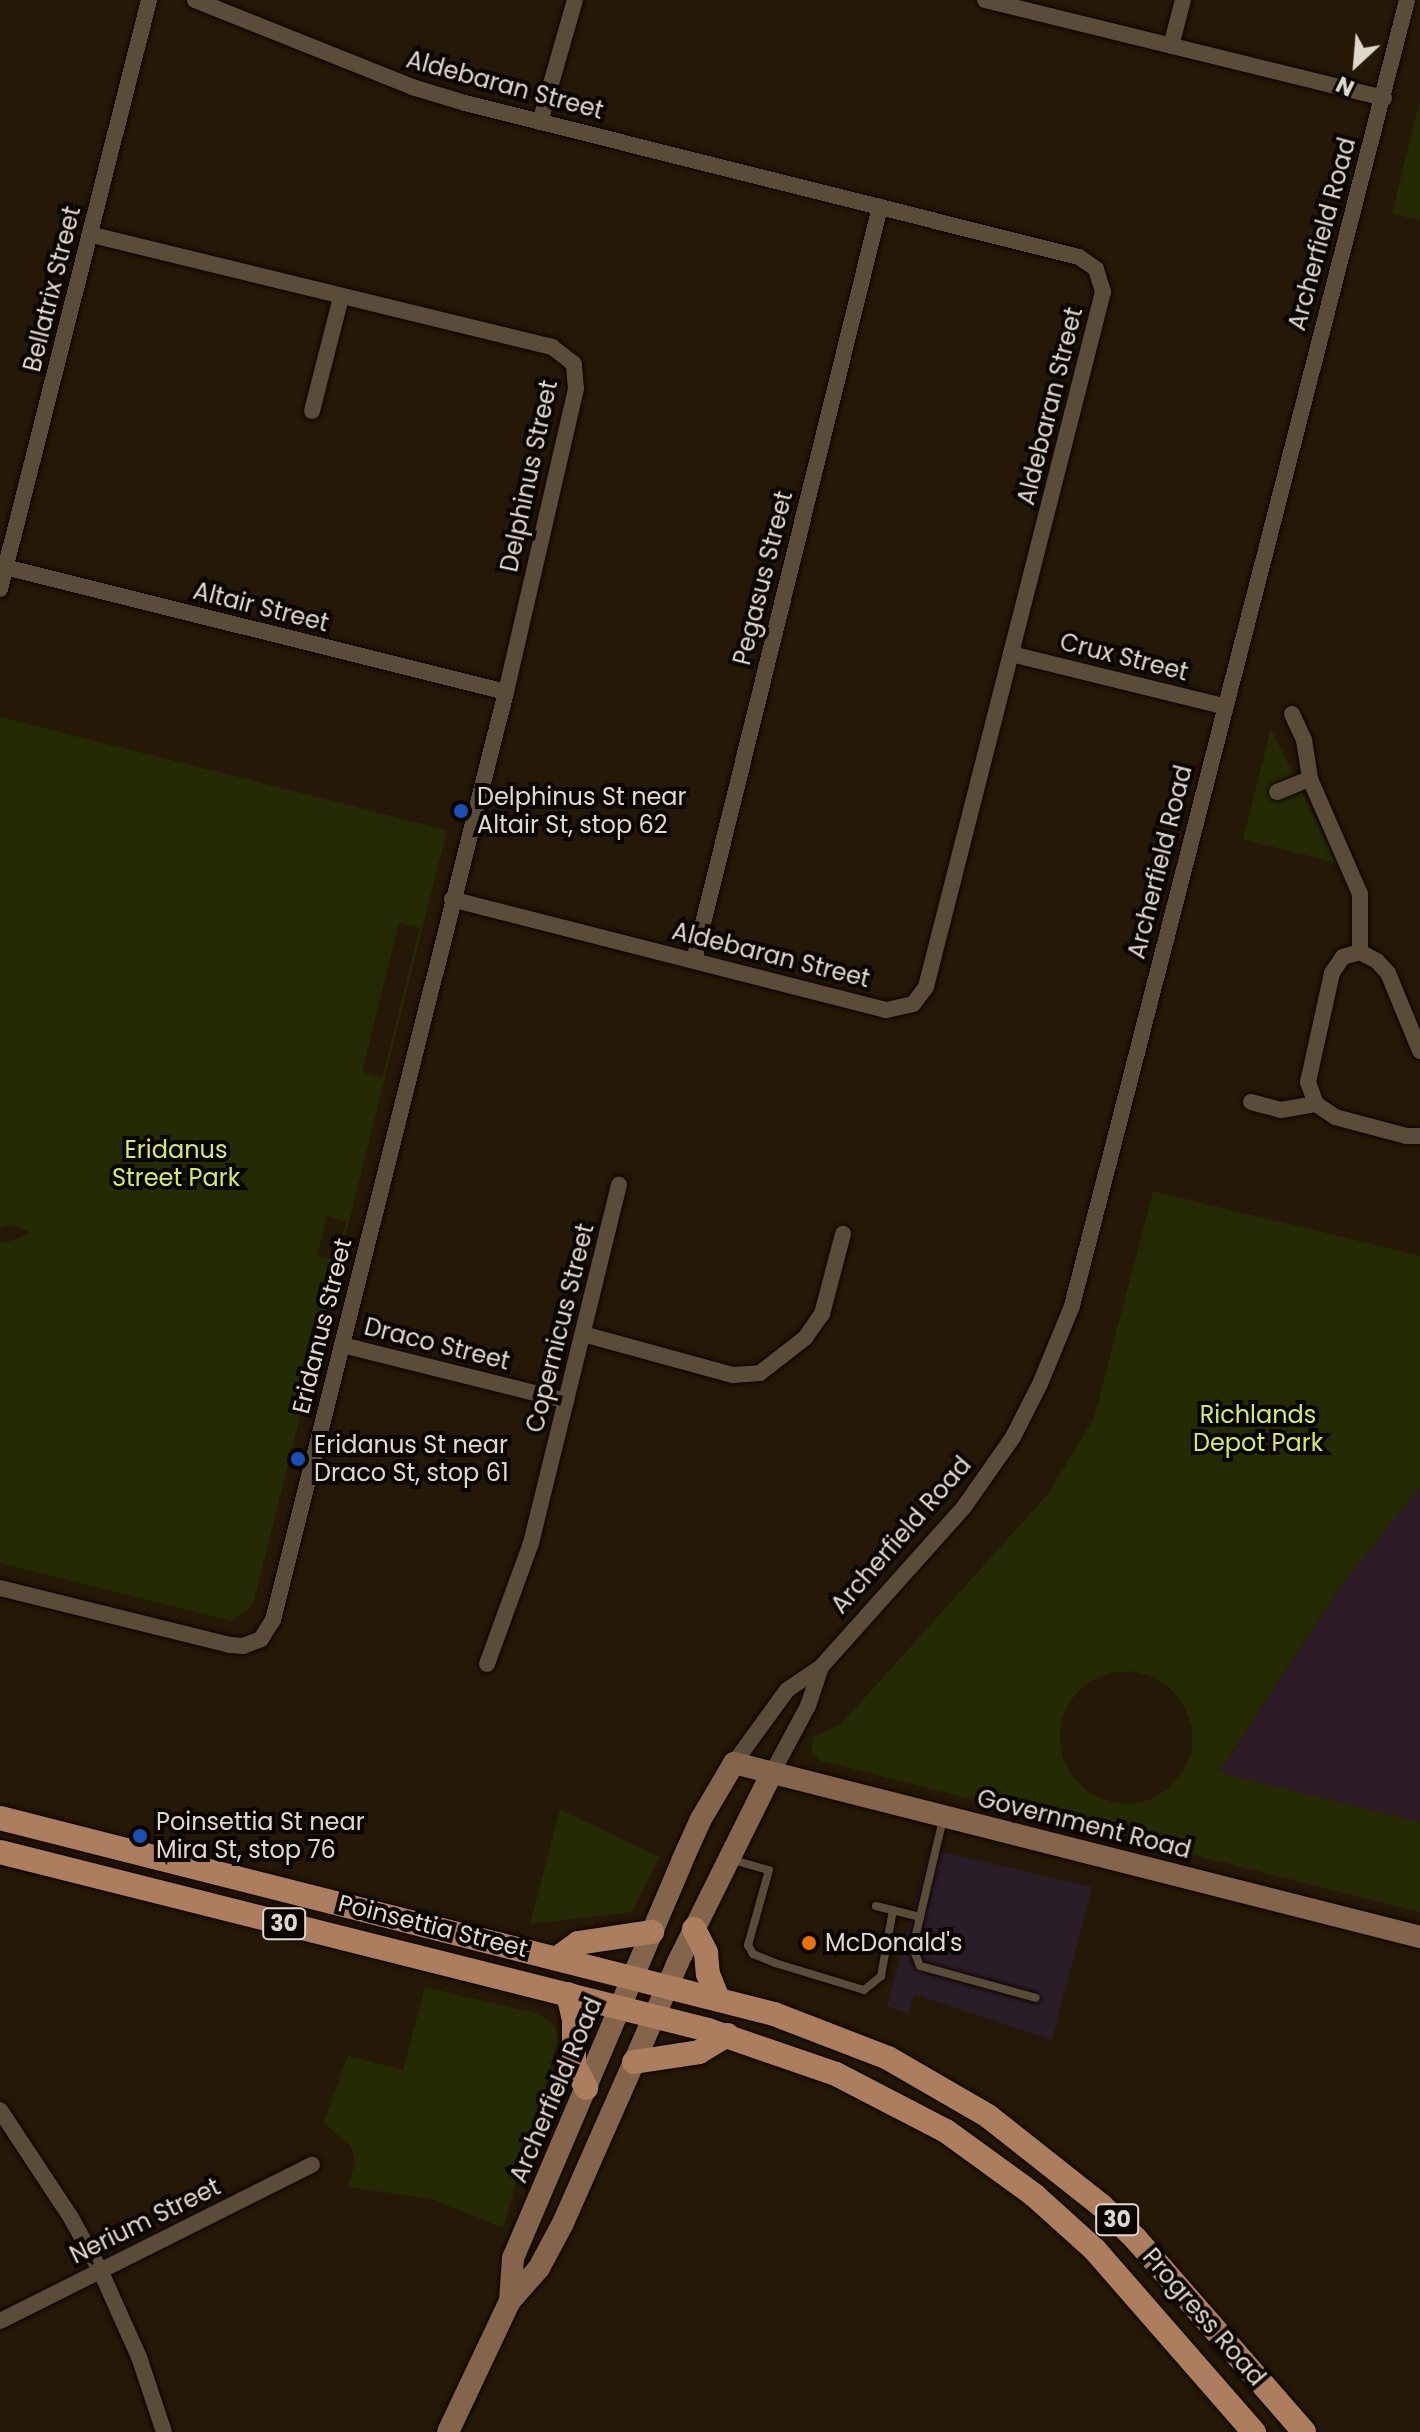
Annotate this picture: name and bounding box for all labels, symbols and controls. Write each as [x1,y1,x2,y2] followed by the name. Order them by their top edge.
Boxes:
[1316,24,1396,104] north arrow
[403,45,607,125] street label: Aldebaran Street
[1331,68,1359,104] text: N
[1282,134,1362,334] street label: Archerfield Road
[18,203,86,375] street label: Bellatrix Street
[1011,304,1089,508] street label: Aldebaran Street
[495,378,563,574] street label: Delphinus Street
[727,488,799,668] street label: Pegasus Street
[190,576,332,638] street label: Altair Street
[1057,627,1191,687] street label: Crux Street
[1122,762,1198,962] street label: Archerfield Road
[477,783,687,839] place label: Delphinus St near Altair St, stop 62
[452,802,470,820] marker: Delphinus St near Altair St, stop 62
[669,916,873,994] street label: Aldebaran Street
[112,1136,240,1192] park label: Eridanus Street Park
[520,1221,600,1435] street label: Copernicus Street
[286,1235,358,1417] street label: Eridanus Street
[361,1312,513,1376] street label: Draco Street
[1193,1401,1323,1457] park label: Richlands Depot Park
[314,1431,509,1487] place label: Eridanus St near Draco St, stop 61
[289,1450,307,1468] marker: Eridanus St near Draco St, stop 61
[825,1451,977,1619] street label: Archerfield Road
[974,1784,1194,1864] street label: Government Road
[156,1808,365,1864] place label: Poinsettia St near Mira St, stop 76
[131,1827,149,1845] marker: Poinsettia St near Mira St, stop 76
[335,1889,531,1963] street label: Poinsettia Street
[262,1906,306,1942] road number: 30
[825,1929,963,1957] place label: McDonald's
[800,1934,818,1952] marker: McDonald's
[504,1993,608,2187] street label: Archerfield Road
[65,2172,225,2270] street label: Nerium Street
[1095,2202,1139,2238] road number: 30
[1137,2243,1271,2391] street label: Progress Road

